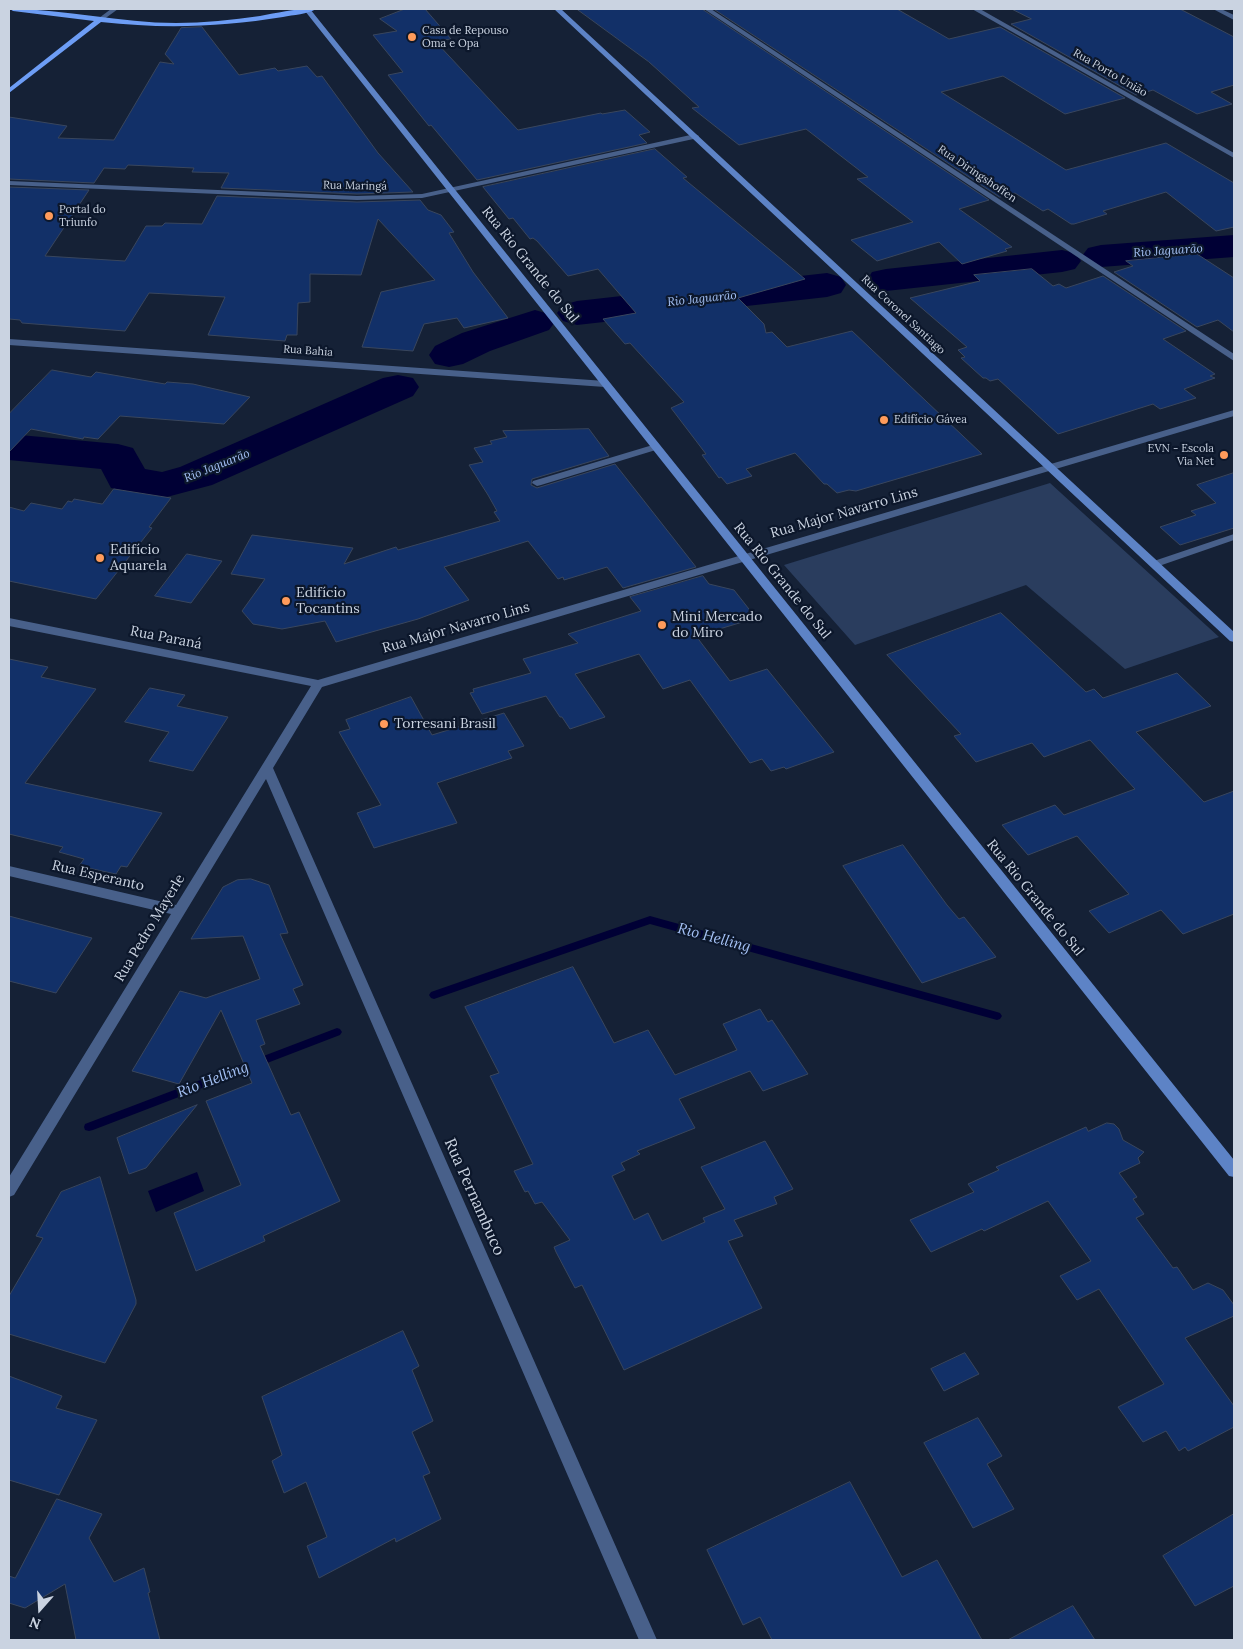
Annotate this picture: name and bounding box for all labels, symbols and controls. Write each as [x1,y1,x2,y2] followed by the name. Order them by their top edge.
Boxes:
[422,24,508,50] place label: Casa de Repouso Oma e Opa
[406,31,418,43] marker: Casa de Repouso Oma e Opa
[1070,46,1150,100] street label: Rua Porto União
[935,143,1019,205] street label: Rua Diringshoffen
[323,179,387,193] street label: Rua Maringá
[59,203,106,229] place label: Portal do Triunfo
[478,203,582,327] street label: Rua Rio Grande do Sul
[43,210,55,222] marker: Portal do Triunfo
[1133,241,1203,261] water label: Rio Jaguarão
[858,273,948,357] street label: Rua Coronel Santiago
[667,288,737,310] water label: Rio Jaguarão
[283,343,333,359] street label: Rua Bahia
[894,413,967,427] place label: Edifício Gávea
[878,414,890,426] marker: Edifício Gávea
[1148,442,1214,468] place label: EVN - Escola Via Net
[182,446,252,486] water label: Rio Jaguarão
[1218,449,1230,461] marker: EVN - Escola Via Net
[768,484,920,542] street label: Rua Major Navarro Lins
[730,519,834,643] street label: Rua Rio Grande do Sul
[110,542,167,574] place label: Edifício Aquarela
[94,552,106,564] marker: Edifício Aquarela
[296,585,360,618] place label: Edifício Tocantins
[280,595,292,607] marker: Edifício Tocantins
[380,599,532,657] street label: Rua Major Navarro Lins
[672,609,762,642] place label: Mini Mercado do Miro
[656,619,668,631] marker: Mini Mercado do Miro
[129,623,203,653] street label: Rua Paraná
[394,716,496,732] place label: Torresani Brasil
[378,718,390,730] marker: Torresani Brasil
[983,836,1087,960] street label: Rua Rio Grande do Sul
[50,857,146,895] street label: Rua Esperanto
[111,871,189,985] street label: Rua Pedro Mayerle
[676,920,752,956] water label: Rio Helling
[175,1058,251,1102] water label: Rio Helling
[440,1135,508,1259] street label: Rua Pernambuco
[15,1584,65,1634] north arrow
[27,1613,43,1633] text: N

